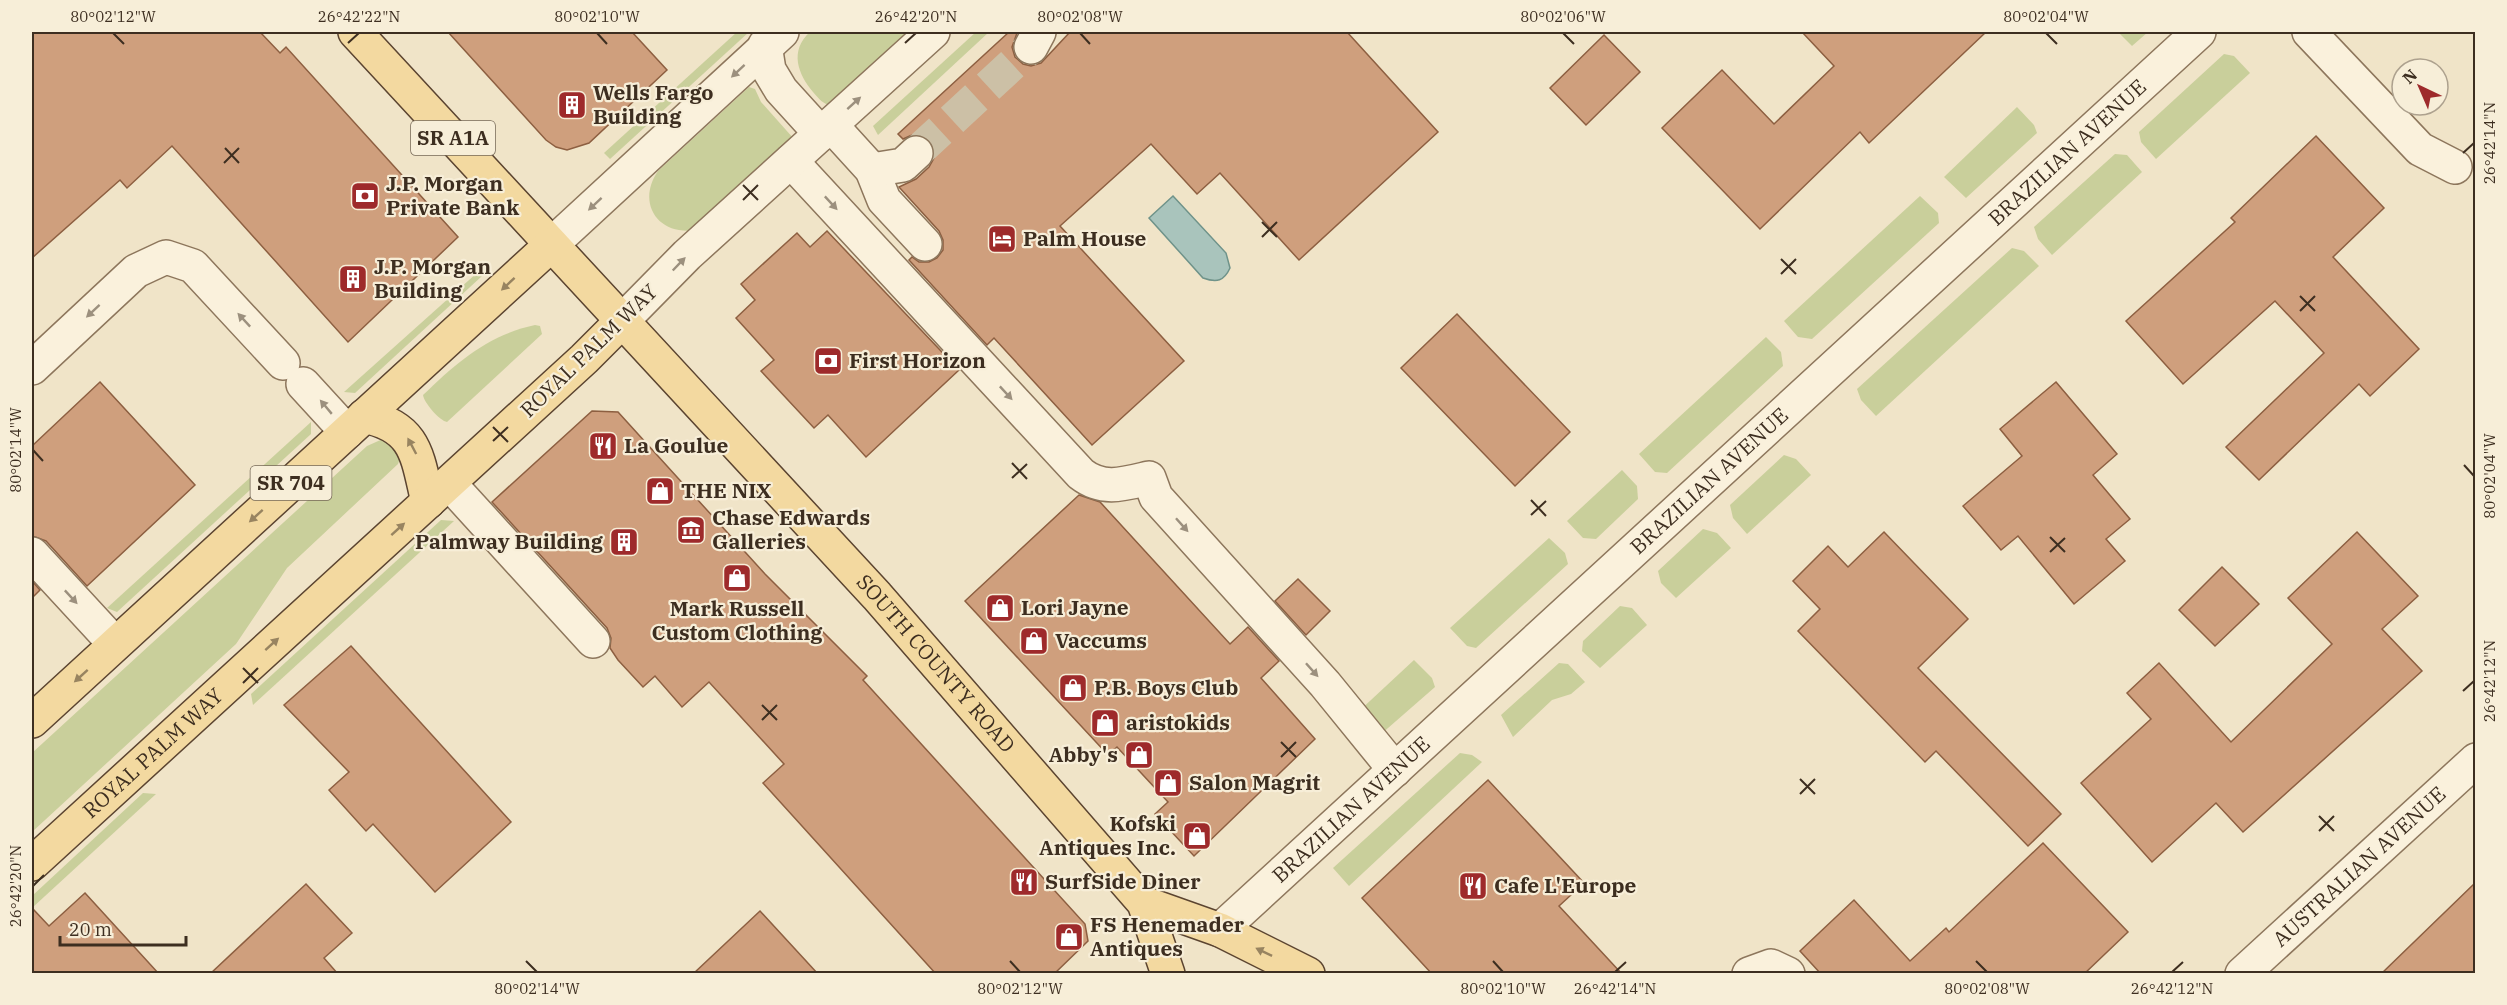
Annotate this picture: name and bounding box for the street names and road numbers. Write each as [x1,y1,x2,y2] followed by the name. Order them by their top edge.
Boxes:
[1982,72,2152,231] street label: BRAZILIAN AVENUE
[411,121,495,155] road number: SR A1A
[514,277,663,423] street label: ROYAL PALM WAY
[1624,401,1794,560] street label: BRAZILIAN AVENUE
[250,466,332,500] road number: SR 704
[851,568,1022,758] street label: SOUTH COUNTY ROAD
[76,681,228,824] street label: ROYAL PALM WAY
[1266,729,1435,889] street label: BRAZILIAN AVENUE
[2266,780,2451,952] street label: AUSTRALIAN AVENUE

